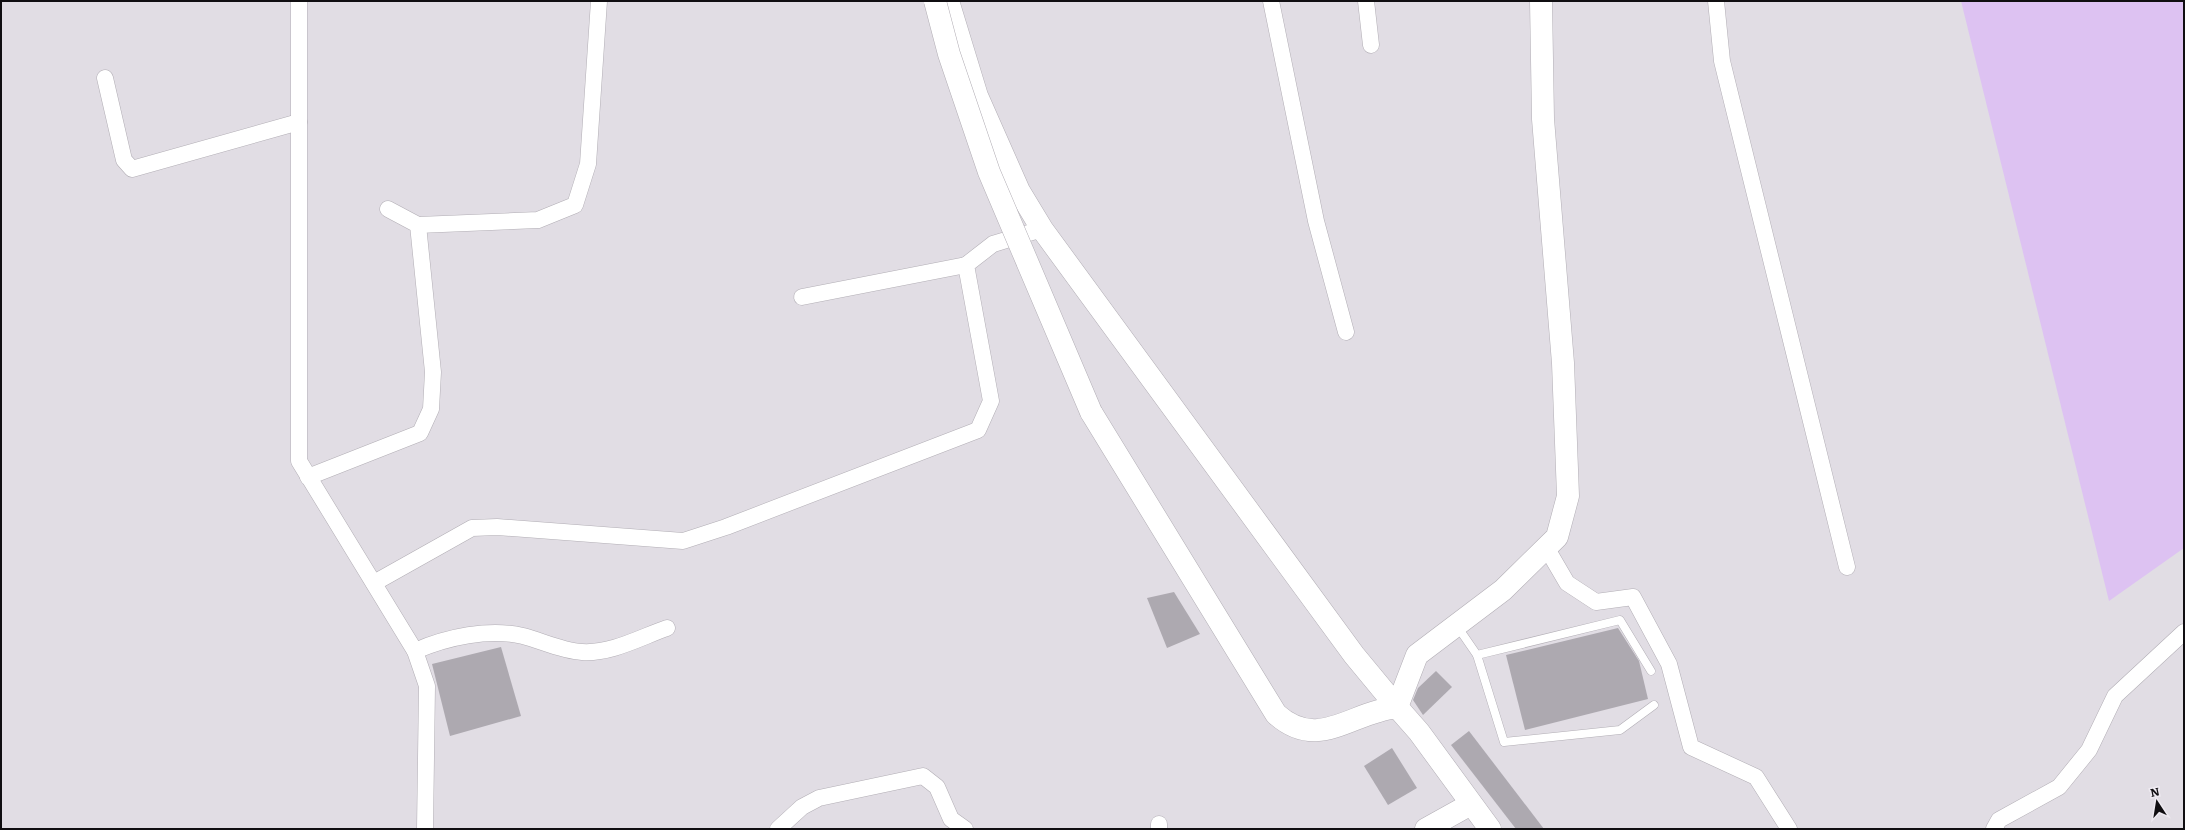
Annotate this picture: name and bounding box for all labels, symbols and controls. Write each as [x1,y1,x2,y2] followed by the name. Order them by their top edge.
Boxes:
[2137,782,2177,822] north arrow
[2149,782,2161,800] text: N

